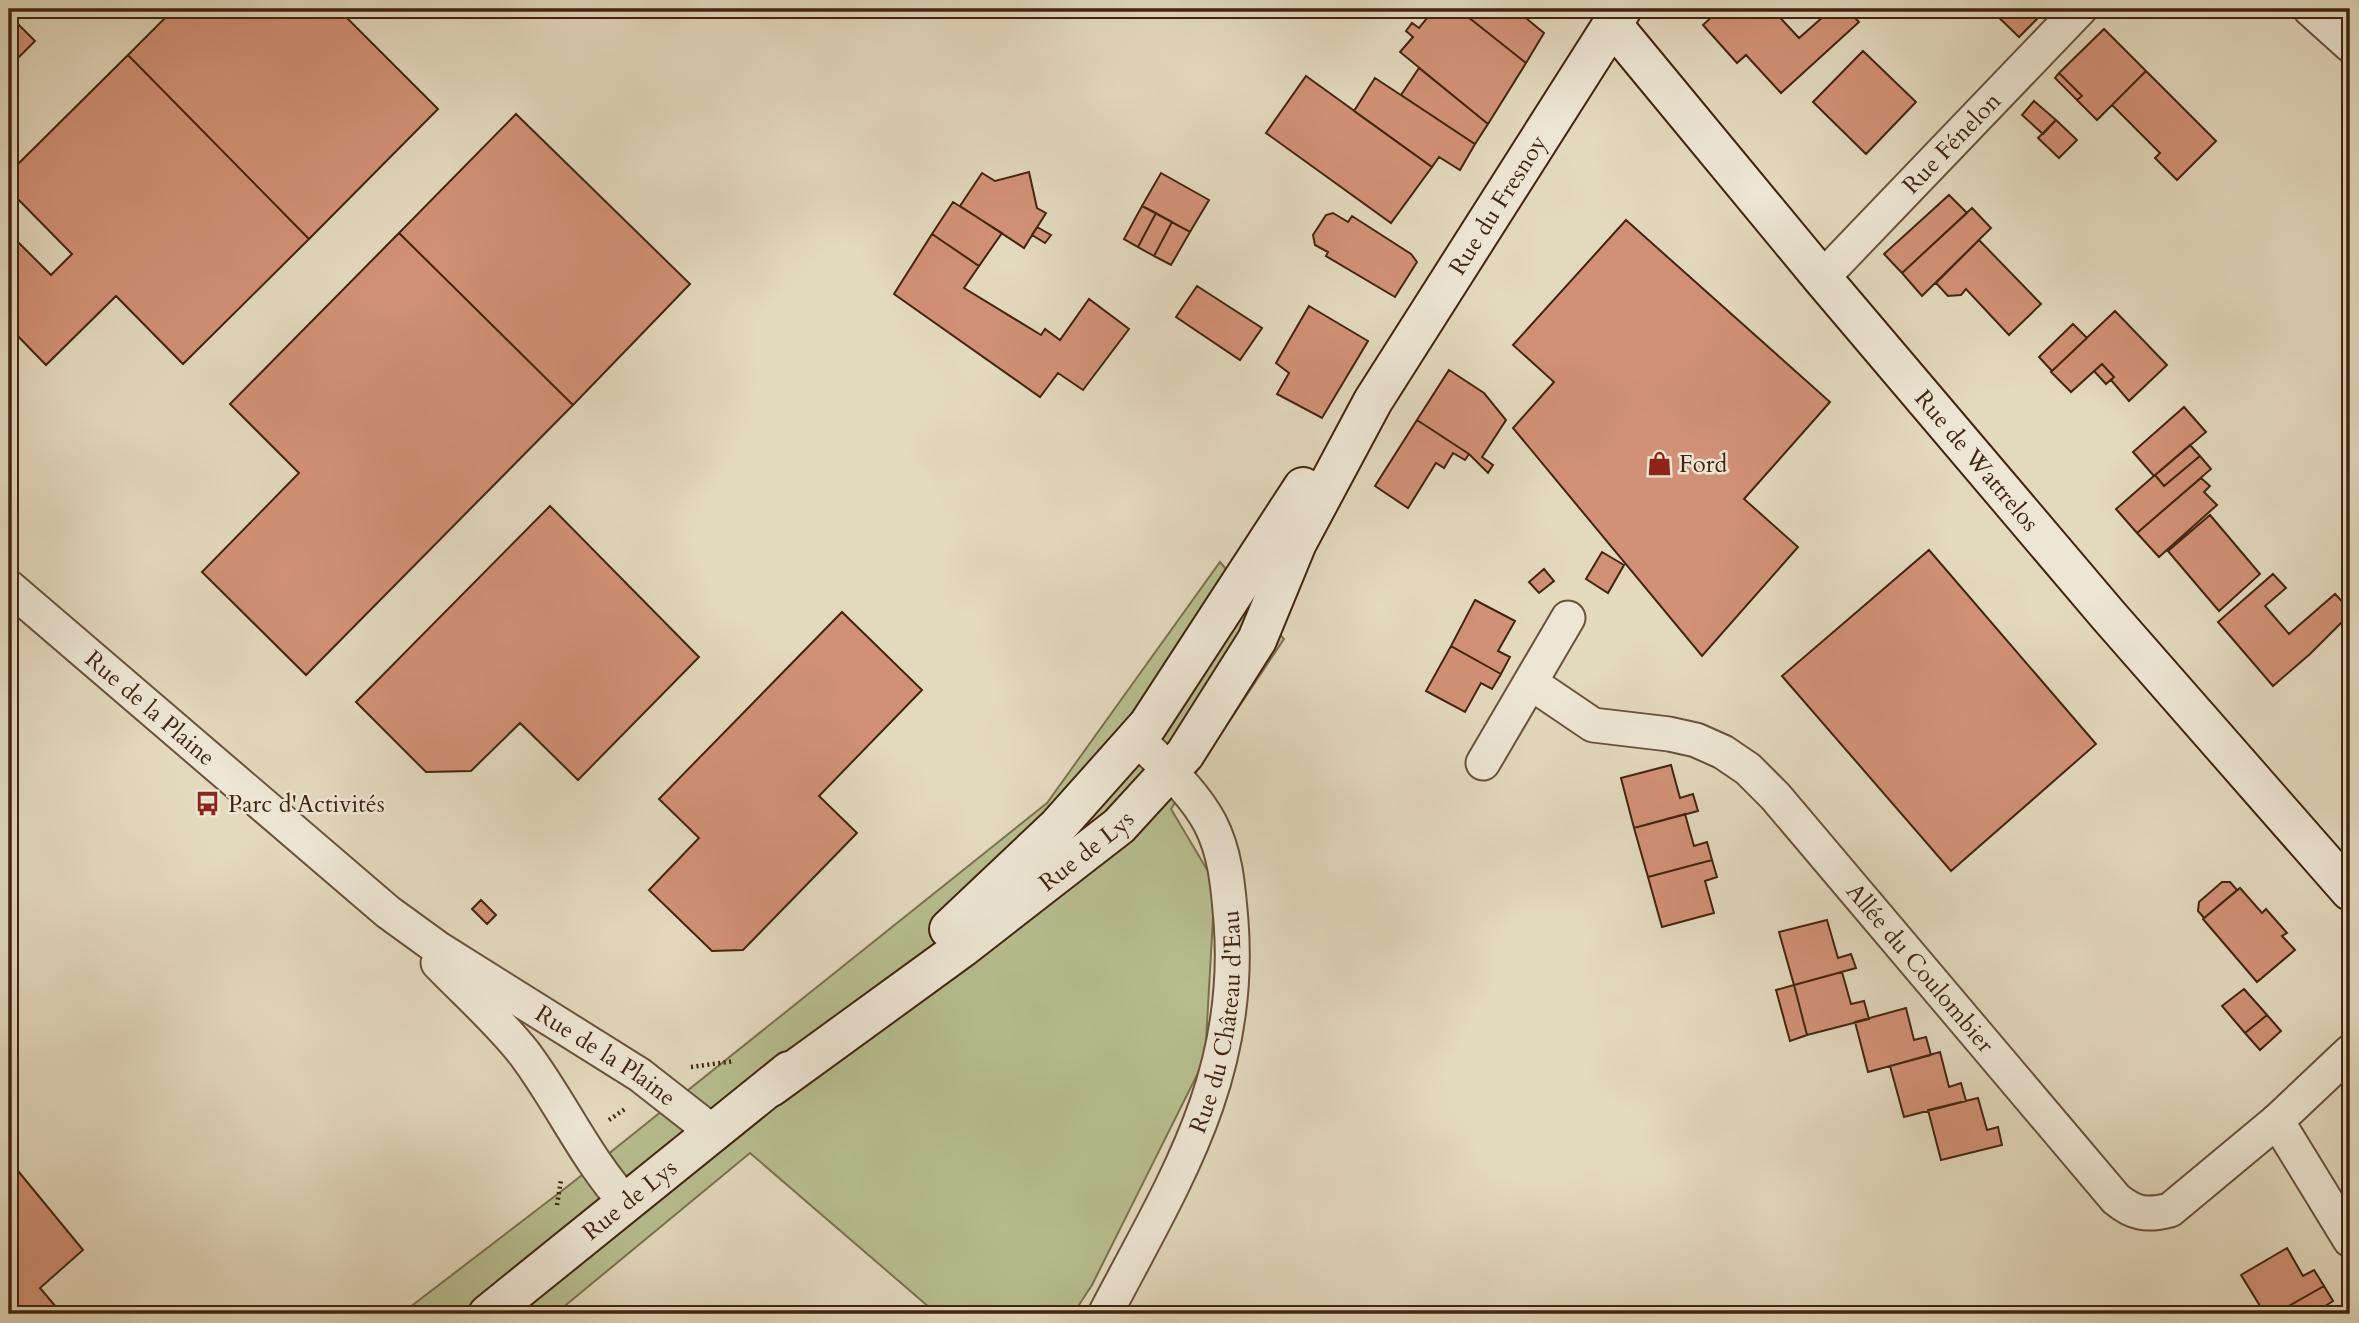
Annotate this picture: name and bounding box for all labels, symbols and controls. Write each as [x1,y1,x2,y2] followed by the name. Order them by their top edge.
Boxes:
[1895,85,2008,201] street label: Rue Fénelon
[1441,128,1555,281] street label: Rue du Fresnoy
[1907,383,2047,538] street label: Rue de Wattrelos
[1679,448,1727,481] place label: Ford
[1645,450,1673,478] shop icon: Ford
[78,643,223,773] street label: Rue de la Plaine
[228,788,385,821] place label: Parc d'Activités
[194,790,222,818] bus stop icon: Parc d'Activités
[1032,804,1141,899] street label: Rue de Lys
[1839,876,2002,1060] street label: Allée du Coulombier
[1181,909,1249,1138] street label: Rue du Château d'Eau
[529,997,683,1114] street label: Rue de la Plaine
[575,1151,684,1248] street label: Rue de Lys

